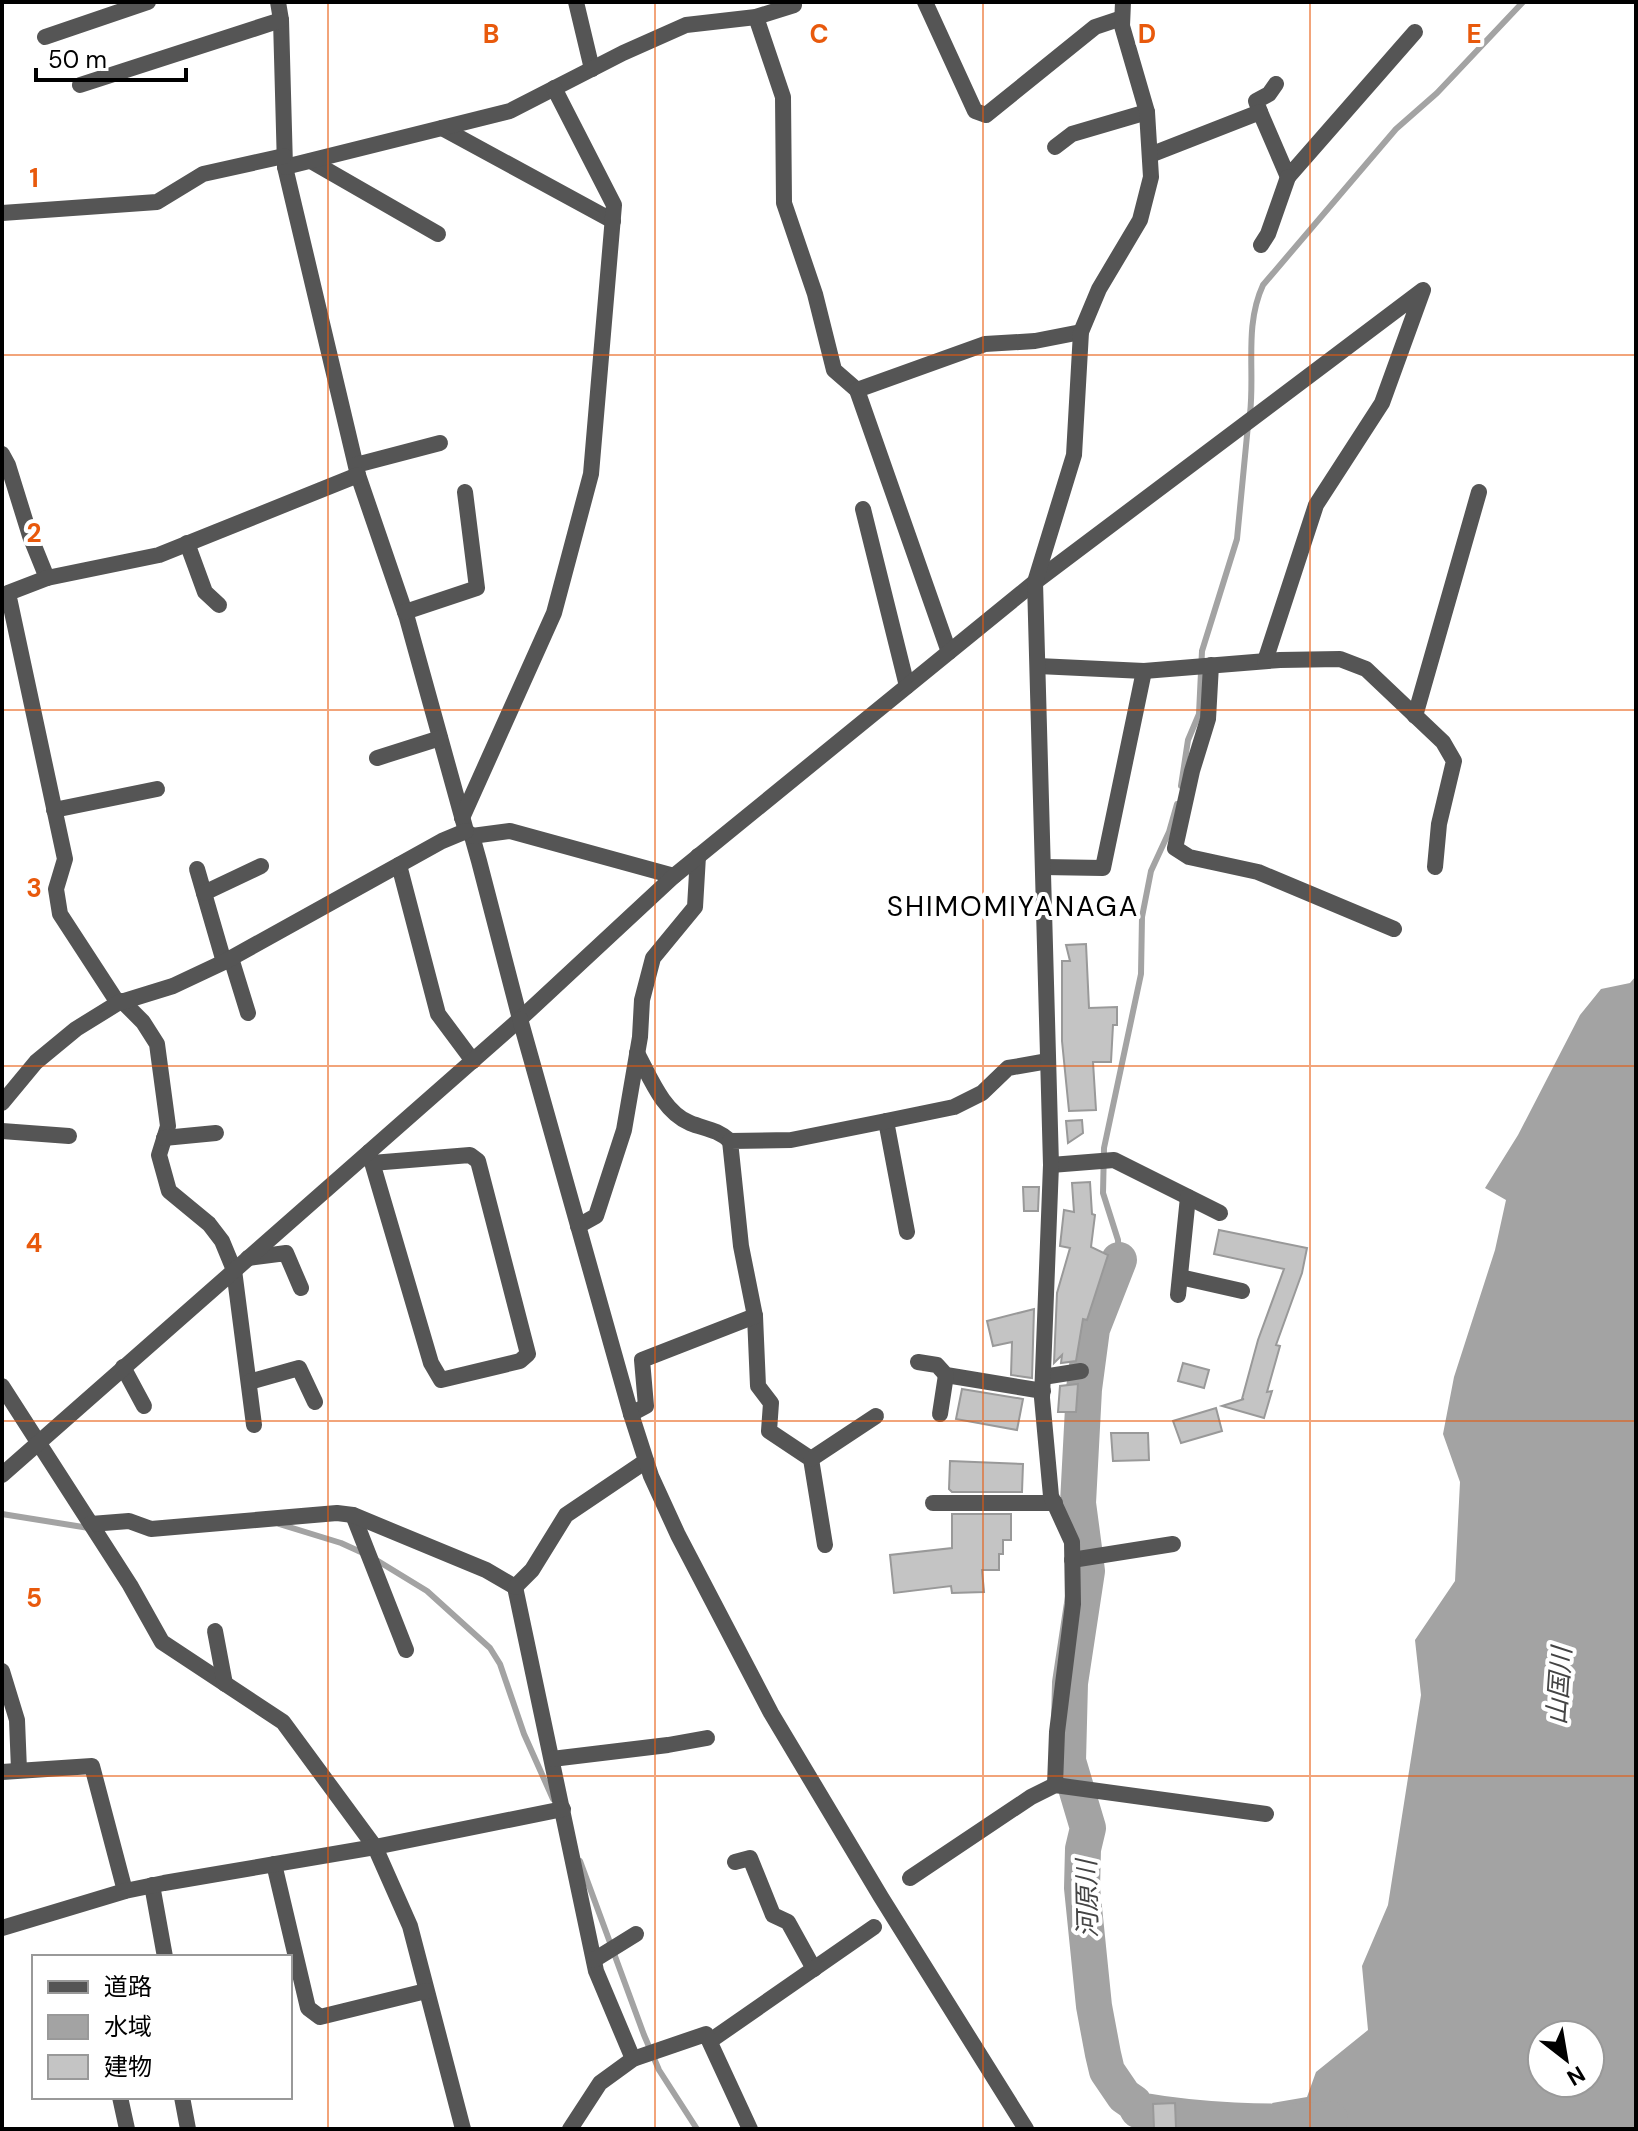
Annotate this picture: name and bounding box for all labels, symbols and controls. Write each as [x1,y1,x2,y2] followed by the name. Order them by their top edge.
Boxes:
[483,17,499,51] text: B
[809,17,829,51] text: C
[1138,17,1156,51] text: D
[1466,17,1482,51] text: E
[36,32,186,82] scale bar
[48,44,107,75] text: 50 m
[29,161,39,195] text: 1
[26,516,42,550] text: 2
[26,871,42,905] text: 3
[887,888,1139,925] district label: SHIMOMIYANAGA
[26,1226,42,1260] text: 4
[26,1581,42,1615] text: 5
[1539,1643,1579,1726] water label: 山国川
[1069,1857,1105,1938] water label: 河原川
[32,1955,292,2099] legend
[104,1971,152,2002] text: 道路
[104,2011,152,2042] text: 水域
[1526,2019,1606,2099] north arrow
[104,2051,152,2082] text: 建物
[1562,2059,1590,2092] text: N

